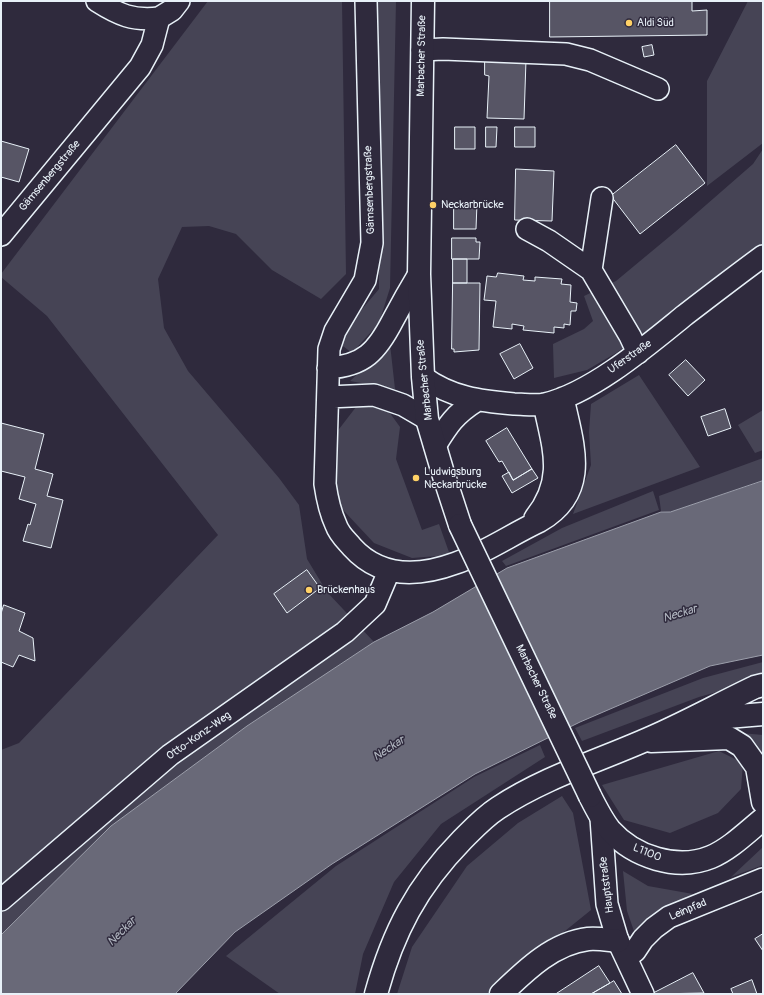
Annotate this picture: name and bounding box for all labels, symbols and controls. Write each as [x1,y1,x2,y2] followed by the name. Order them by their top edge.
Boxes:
[415,15,429,97] street label: Marbacher Straße
[637,16,674,30] place label: Aldi Süd
[624,18,634,28] marker: Aldi Süd
[16,138,84,214] street label: Gämsenbergstraße
[362,146,378,234] street label: Gämsenbergstraße
[441,198,504,212] place label: Neckarbrücke
[428,200,438,210] marker: Neckarbrücke
[606,337,654,377] street label: Uferstraße
[414,339,436,421] street label: Marbacher Straße
[424,465,487,491] place label: Ludwigsburg Neckarbrücke
[411,473,421,483] marker: Ludwigsburg Neckarbrücke
[317,583,375,597] place label: Brückenhaus
[304,585,314,595] marker: Brückenhaus
[661,602,699,626] water label: Neckar
[512,643,560,721] street label: Marbacher Straße
[164,709,234,763] street label: Otto-Konz-Weg
[370,733,408,765] water label: Neckar
[631,841,663,865] street label: L1100
[597,856,617,914] street label: Hauptstraße
[667,896,709,924] street label: Leinpfad
[105,915,139,949] water label: Neckar

